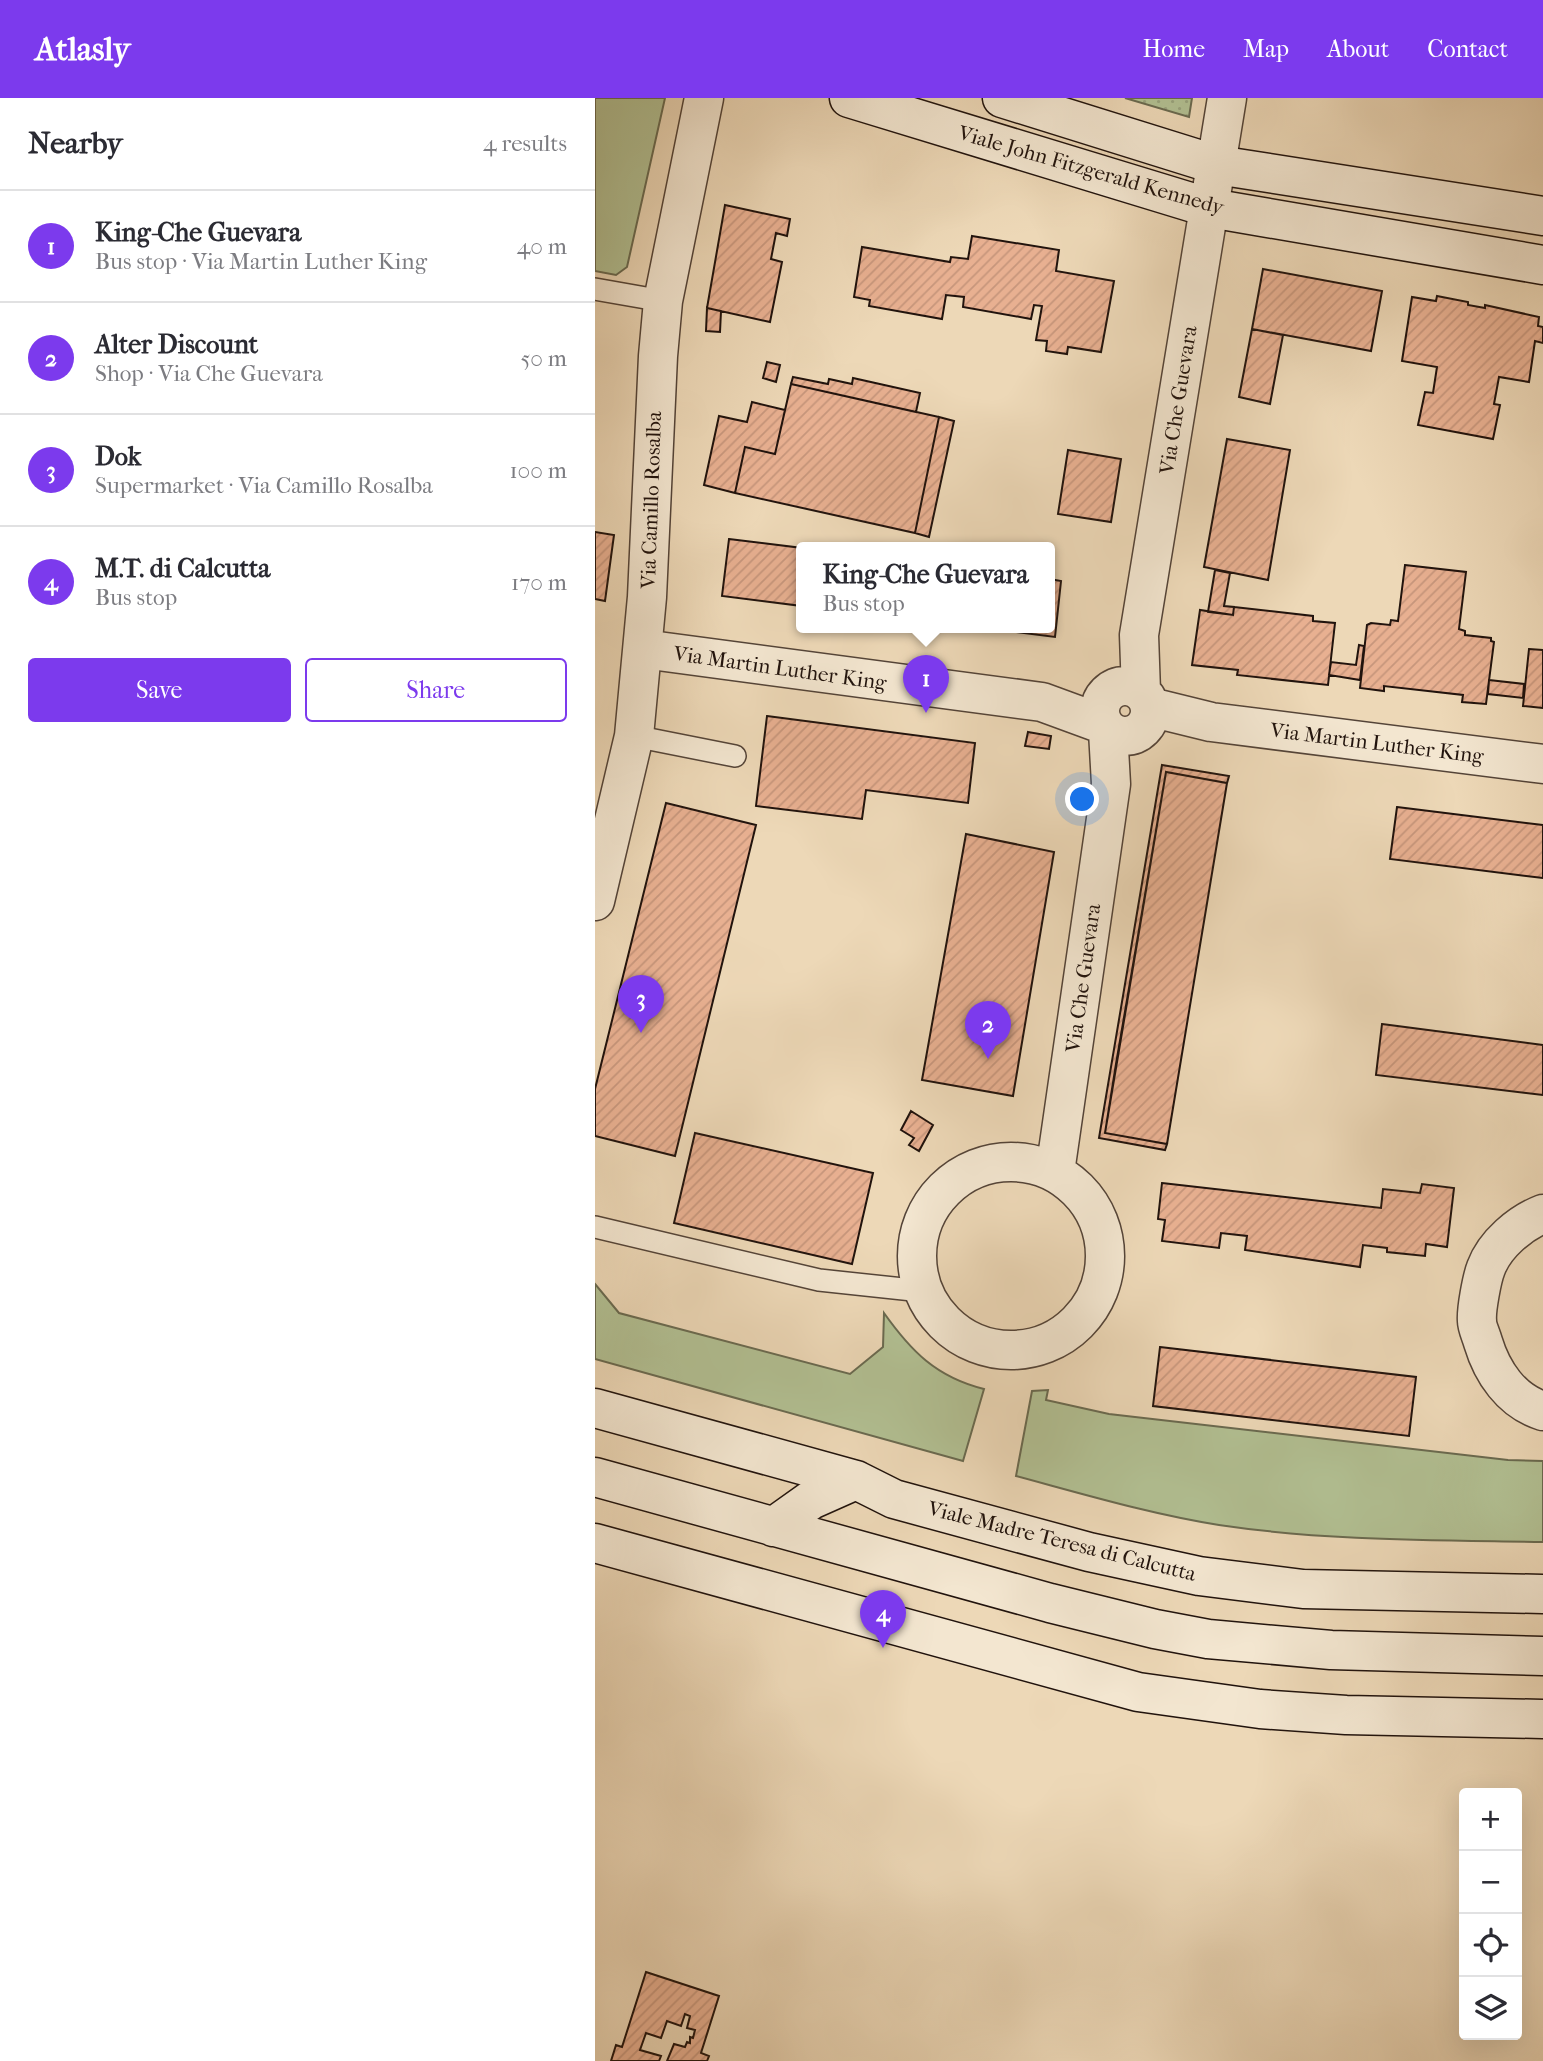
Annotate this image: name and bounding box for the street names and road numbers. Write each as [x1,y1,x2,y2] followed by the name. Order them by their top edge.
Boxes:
[955,120,1227,220] street label: Viale John Fitzgerald Kennedy
[1154,324,1202,477] street label: Via Che Guevara
[636,411,666,590] street label: Via Camillo Rosalba
[671,641,889,695] street label: Via Martin Luther King
[1268,718,1486,768] street label: Via Martin Luther King
[1061,902,1105,1055] street label: Via Che Guevara
[924,1496,1199,1586] street label: Viale Madre Teresa di Calcutta

